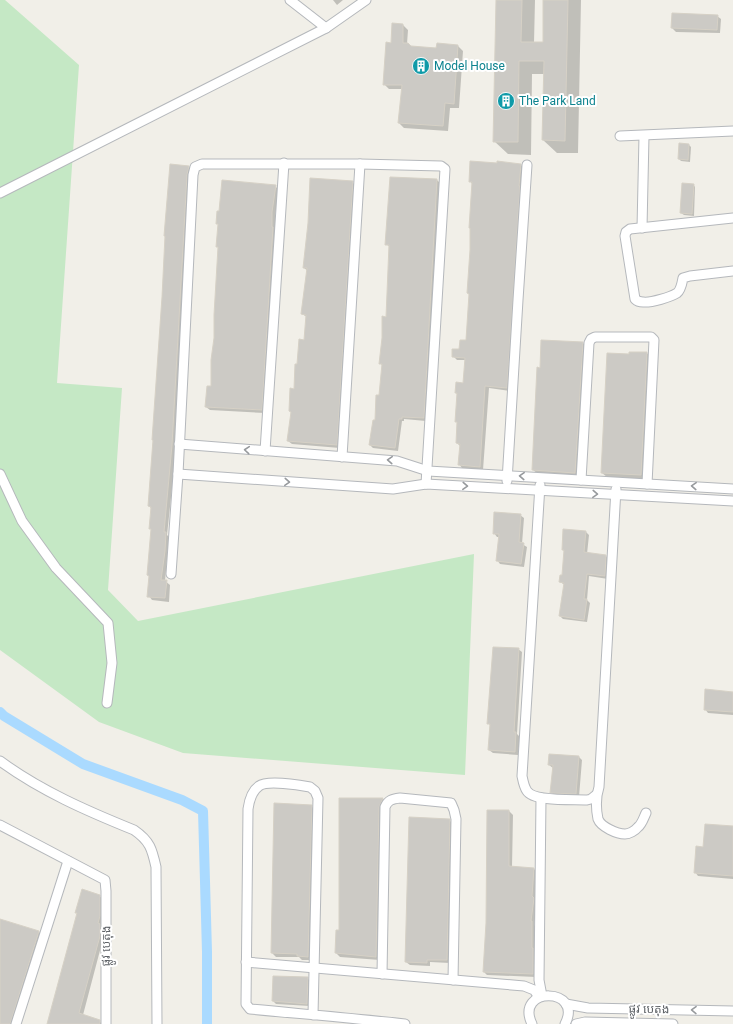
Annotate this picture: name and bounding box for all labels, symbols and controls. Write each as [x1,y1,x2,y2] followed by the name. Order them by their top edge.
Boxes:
[411,56,431,76] building icon: Model House
[434,59,505,73] place label: Model House
[496,91,516,111] building icon: The Park Land
[519,94,596,108] place label: The Park Land
[244,445,250,454] one-way arrow
[387,456,393,465] one-way arrow
[519,472,525,481] one-way arrow
[284,477,290,486] one-way arrow
[462,482,468,491] one-way arrow
[691,482,697,491] one-way arrow
[592,489,598,498] one-way arrow
[99,925,117,967] street label: ផ្លូវ បេតុង
[628,1002,670,1020] street label: ផ្លូវ បេតុង
[691,1006,697,1014] one-way arrow

